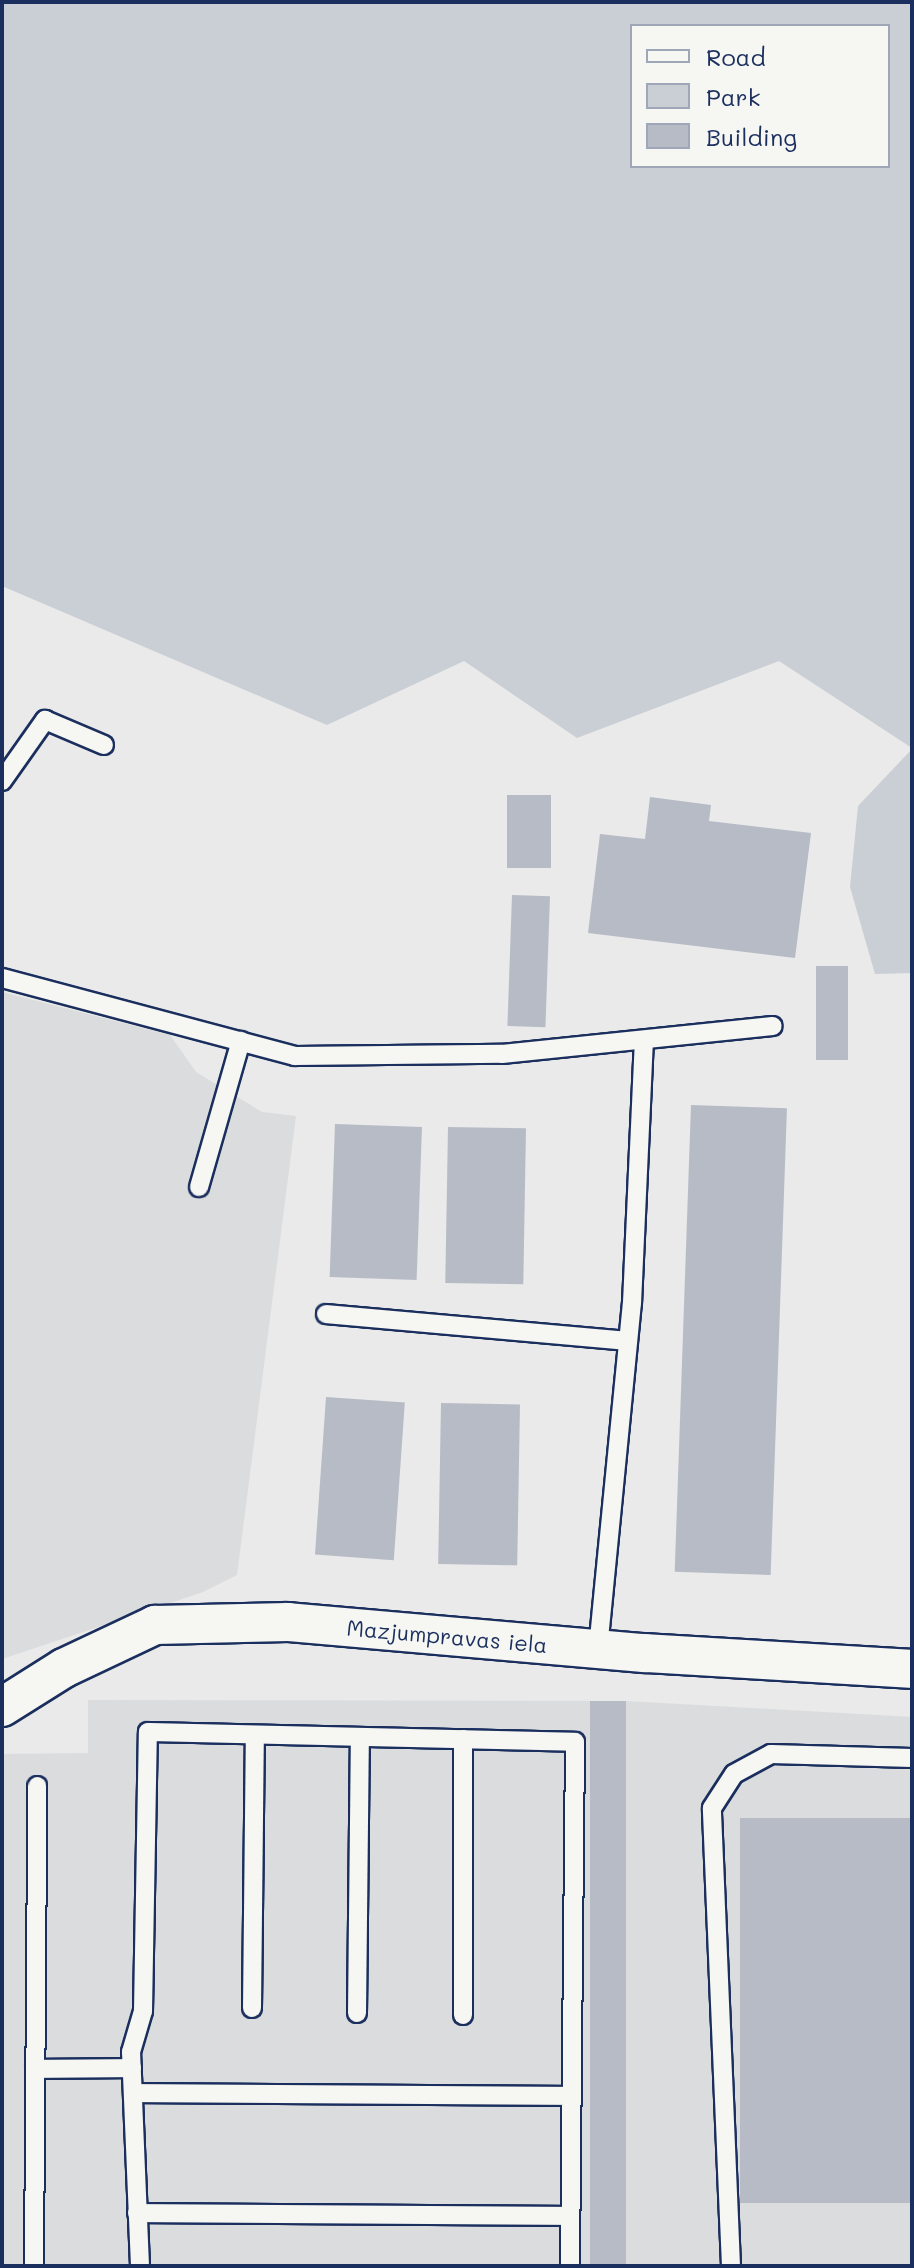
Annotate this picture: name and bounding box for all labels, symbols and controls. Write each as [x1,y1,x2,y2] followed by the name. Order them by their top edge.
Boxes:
[630,24,890,168] legend
[706,41,766,72] text: Road
[706,81,760,112] text: Park
[706,121,797,152] text: Building
[346,1614,548,1658] street label: Mazjumpravas iela

